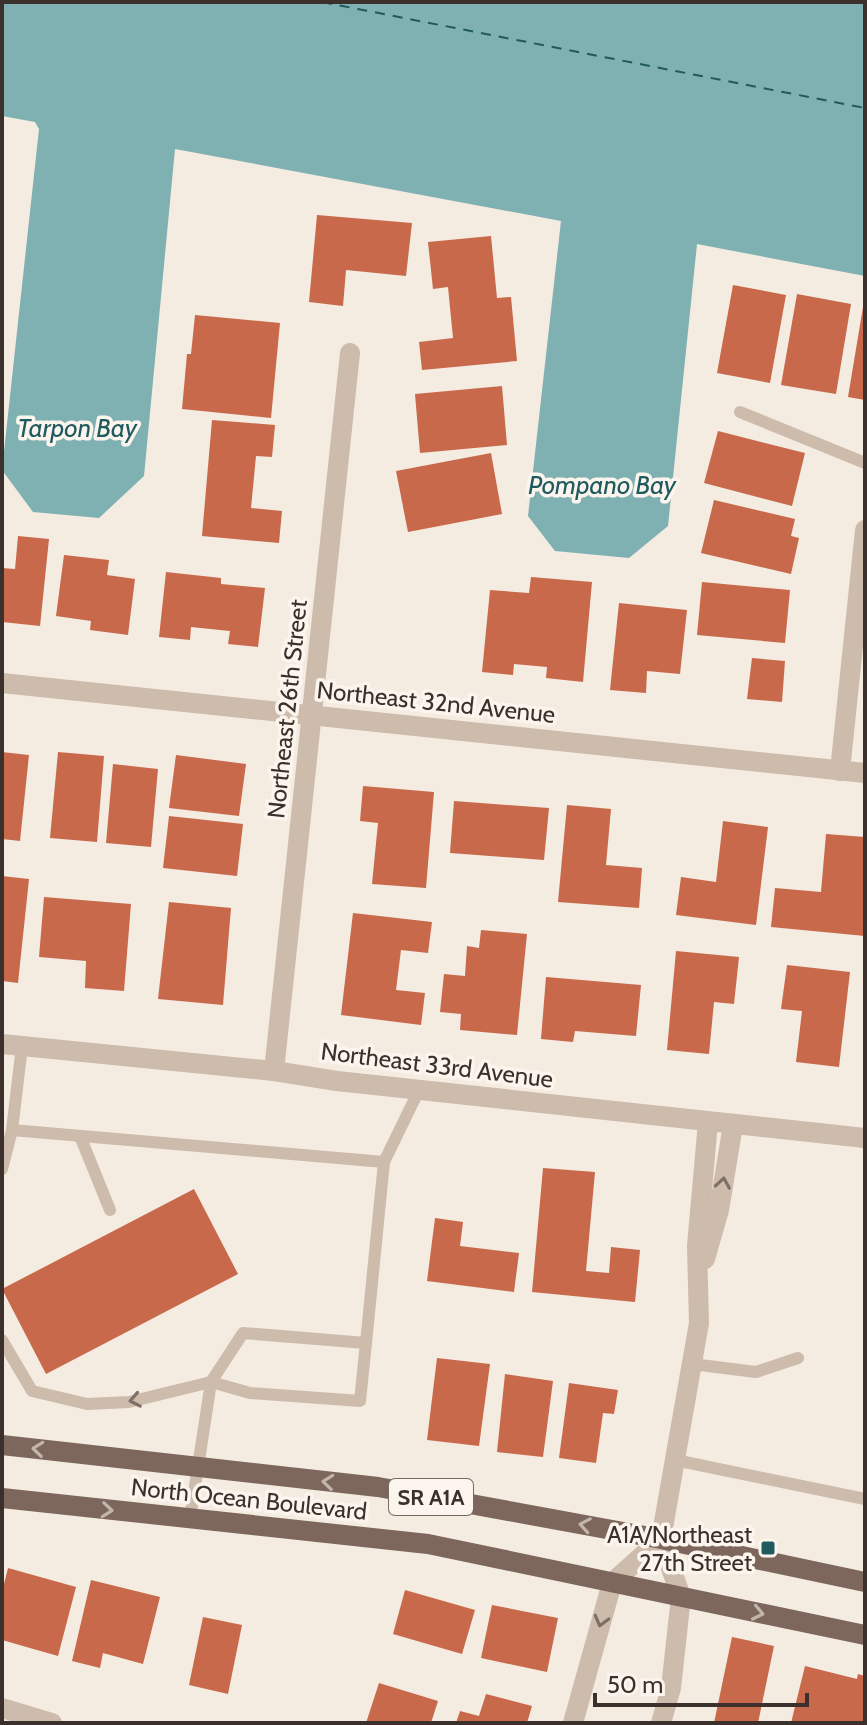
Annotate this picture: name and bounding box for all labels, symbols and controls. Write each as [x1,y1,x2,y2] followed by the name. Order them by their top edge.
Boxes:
[17,412,138,444] water label: Tarpon Bay
[528,469,677,501] water label: Pompano Bay
[261,598,313,820] street label: Northeast 26th Street
[315,675,557,729] street label: Northeast 32nd Avenue
[319,1036,555,1094] street label: Northeast 33rd Avenue
[714,1176,731,1190] one-way arrow
[128,1390,142,1407] one-way arrow
[31,1441,44,1458] one-way arrow
[130,1472,368,1526] street label: North Ocean Boulevard
[322,1473,335,1490] one-way arrow
[389,1479,473,1515] road number: SR A1A
[101,1501,114,1518] one-way arrow
[578,1518,592,1535] one-way arrow
[607,1520,752,1577] place label: A1A/Northeast 27th Street
[759,1539,777,1557] marker: A1A/Northeast 27th Street
[750,1604,764,1621] one-way arrow
[594,1614,610,1628] one-way arrow
[595,1657,807,1707] scale bar
[607,1670,663,1699] text: 50 m

